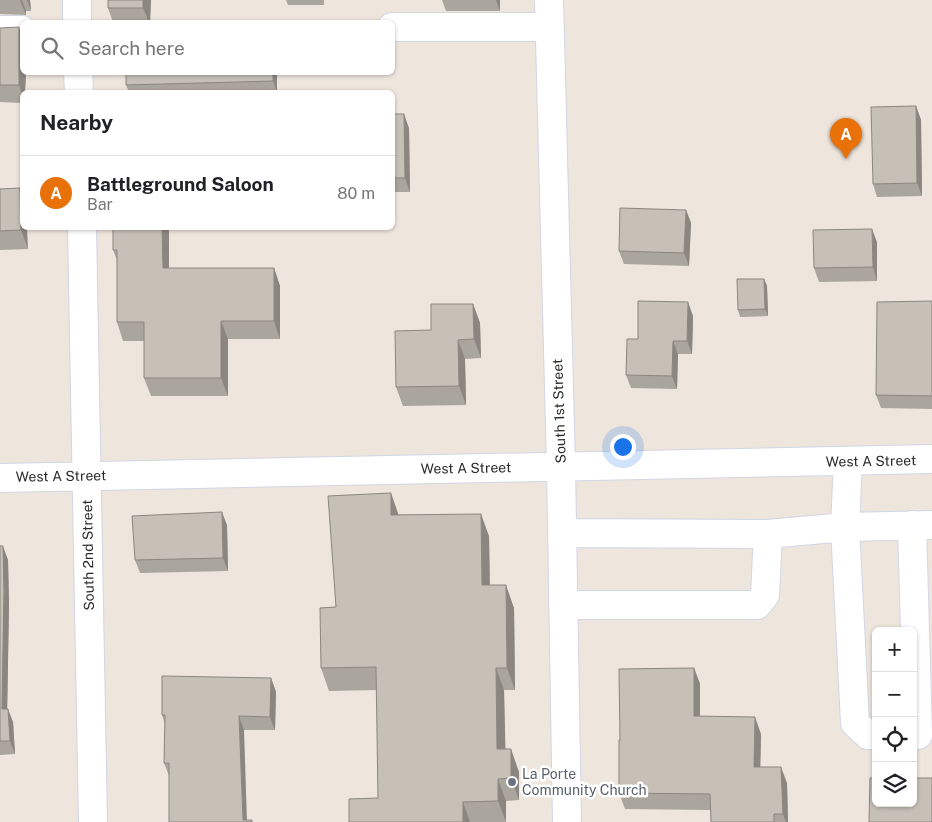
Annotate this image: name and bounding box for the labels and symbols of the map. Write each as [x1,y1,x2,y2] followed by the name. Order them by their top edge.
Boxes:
[830,118,862,159] pin: A
[549,358,569,464] street label: South 1st Street
[610,434,636,460] your location
[826,452,916,470] street label: West A Street
[421,459,511,477] street label: West A Street
[16,467,106,485] street label: West A Street
[79,499,97,611] street label: South 2nd Street
[522,766,647,798] place label: La Porte Community Church
[506,776,518,788] marker: La Porte Community Church

